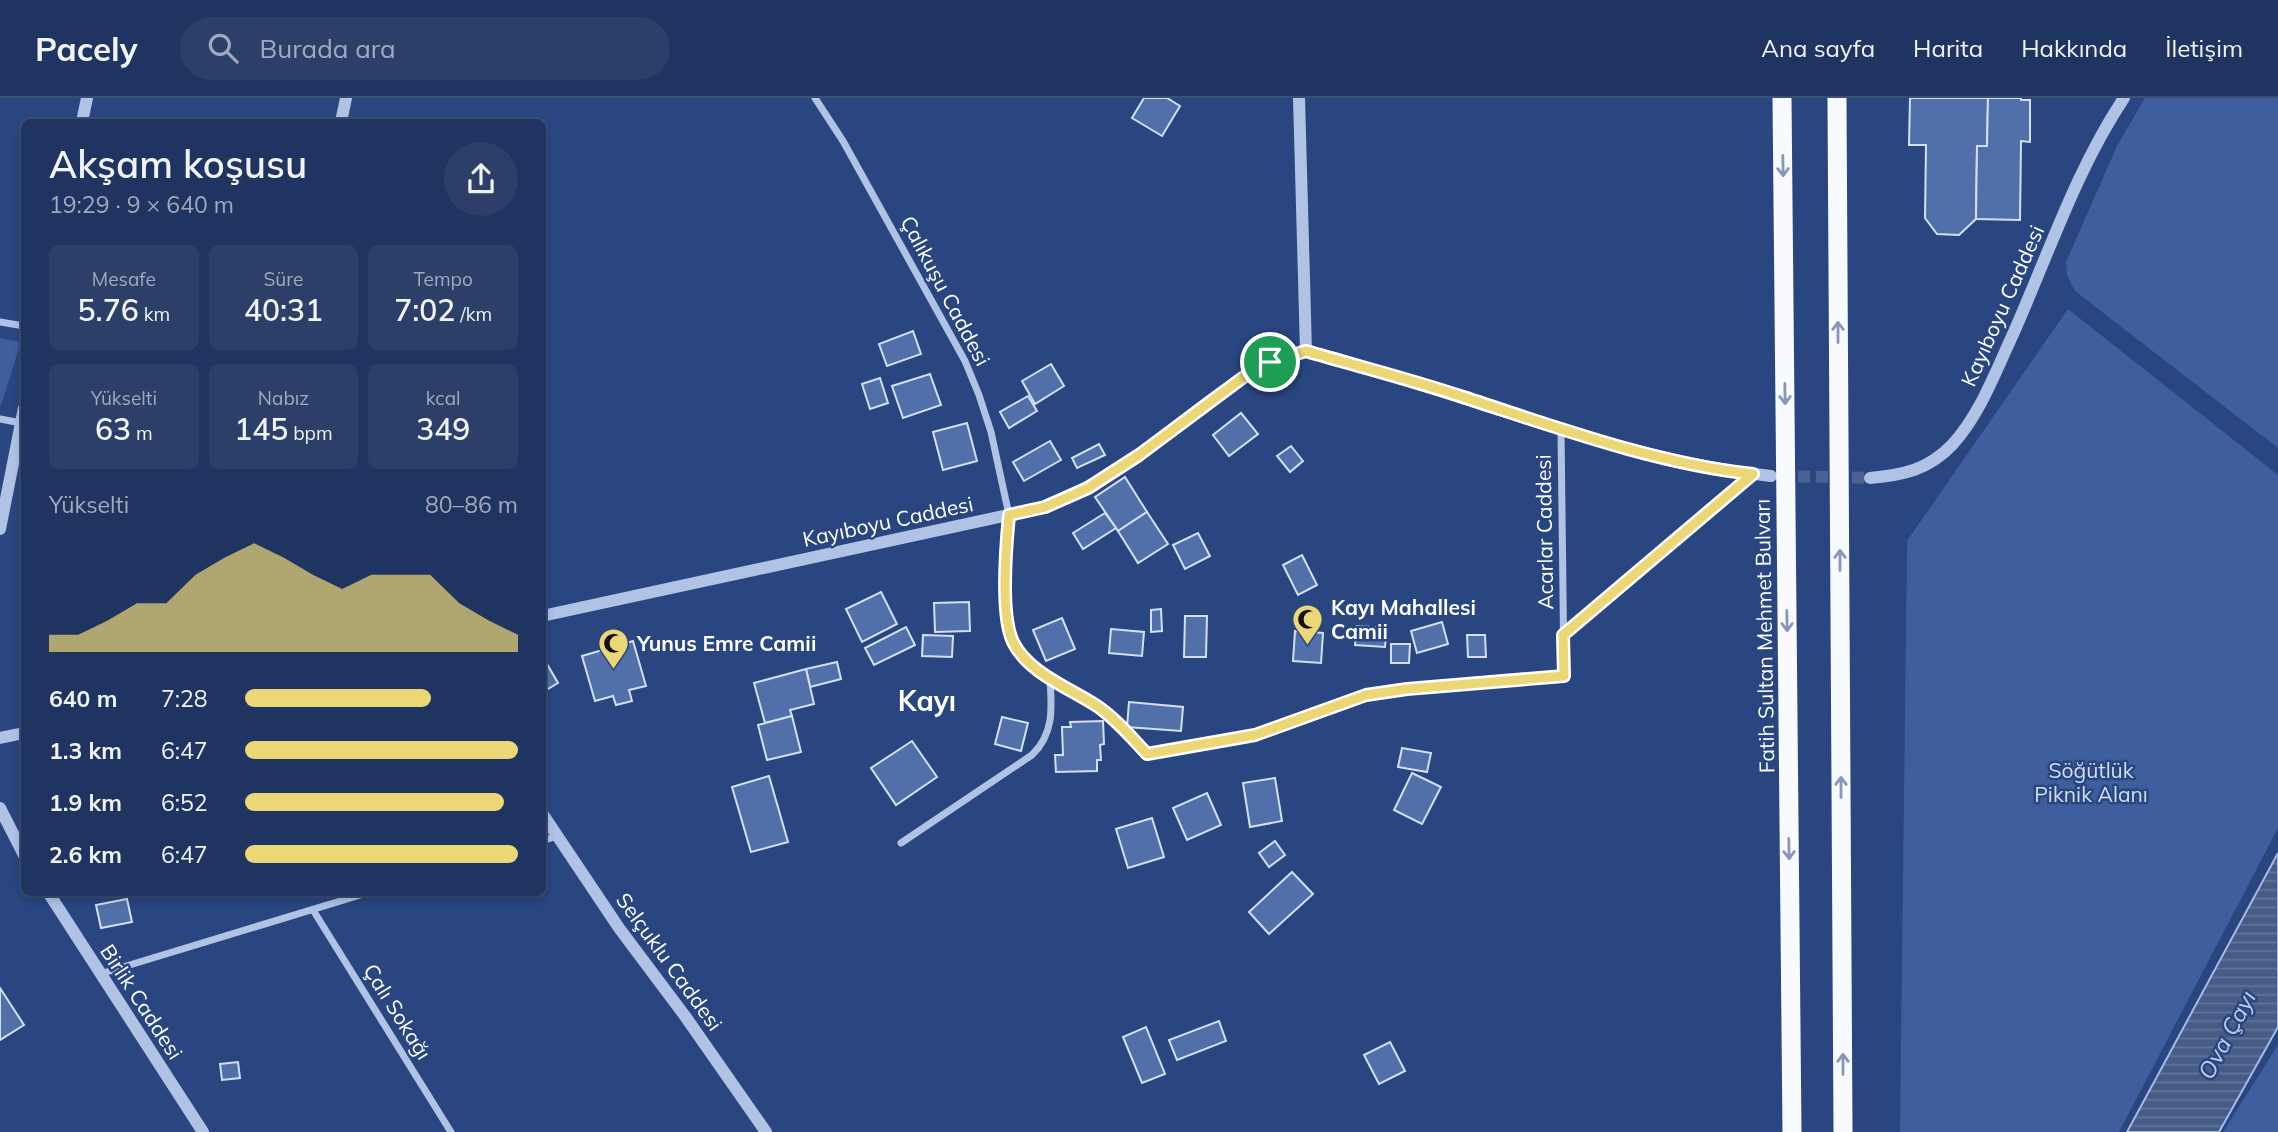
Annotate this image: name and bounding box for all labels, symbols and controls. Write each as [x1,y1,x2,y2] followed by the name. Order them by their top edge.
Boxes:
[180,17,670,80] search box
[35,28,138,69] text: Pacely
[204,29,242,67] icon: search
[260,32,396,65] text: Burada ara
[1761,33,1875,63] text: Ana sayfa
[1913,33,1983,63] text: Harita
[2021,33,2127,63] text: Hakkında
[2165,33,2243,63] text: İletişim
[49,140,307,188] text: Akşam koşusu
[444,142,518,216] button: share
[1776,154,1790,177] one-way arrow
[49,190,234,219] text: 19:29 · 9 × 640 m
[895,211,996,370] street label: Çalıkuşu Caddesi
[1955,221,2049,390] street label: Kayıboyu Caddesi
[92,267,156,291] text: Mesafe
[264,267,303,291] text: Süre
[414,267,473,291] text: Tempo
[78,291,139,329] text: 5.76
[244,291,323,329] text: 40:31
[394,291,455,329] text: 7:02
[139,302,170,326] text: km
[455,302,492,326] text: /km
[1831,321,1845,344] one-way arrow
[1240,332,1300,392] pin
[1251,343,1289,381] icon: arrive
[1778,382,1792,405] one-way arrow
[91,386,157,410] text: Yükselti
[258,386,309,410] text: Nabız
[426,386,461,410] text: kcal
[95,410,131,448] text: 63
[234,410,288,448] text: 145
[416,410,470,448] text: 349
[131,421,153,445] text: m
[288,421,333,445] text: bpm
[1530,454,1558,610] street label: Acarlar Caddesi
[49,490,129,519] text: Yükselti
[425,490,518,519] text: 80–86 m
[800,490,976,552] street label: Kayıboyu Caddesi
[1749,499,1779,773] street label: Fatih Sultan Mehmet Bulvarı
[1833,549,1847,572] one-way arrow
[1331,594,1476,644] place label: Kayı Mahallesi Camii
[1291,603,1325,647] mosque icon: Kayı Mahallesi Camii
[1780,609,1794,632] one-way arrow
[597,627,631,671] mosque icon: Yunus Emre Camii
[636,630,816,656] place label: Yunus Emre Camii
[898,683,956,718] district label: Kayı
[49,684,117,713] text: 640 m
[161,684,208,713] text: 7:28
[49,736,122,765] text: 1.3 km
[161,736,208,765] text: 6:47
[2034,757,2148,807] park label: Söğütlük Piknik Alanı
[1834,776,1848,799] one-way arrow
[49,788,122,817] text: 1.9 km
[161,788,208,817] text: 6:52
[1783,837,1796,860] one-way arrow
[49,840,122,869] text: 2.6 km
[161,840,208,869] text: 6:47
[611,887,729,1035] street label: Selçuklu Caddesi
[95,939,189,1064] street label: Birlik Caddesi
[358,959,438,1064] street label: Çalı Sokağı
[2191,985,2262,1084] water label: Ova Çayı
[1836,1053,1850,1076] one-way arrow

